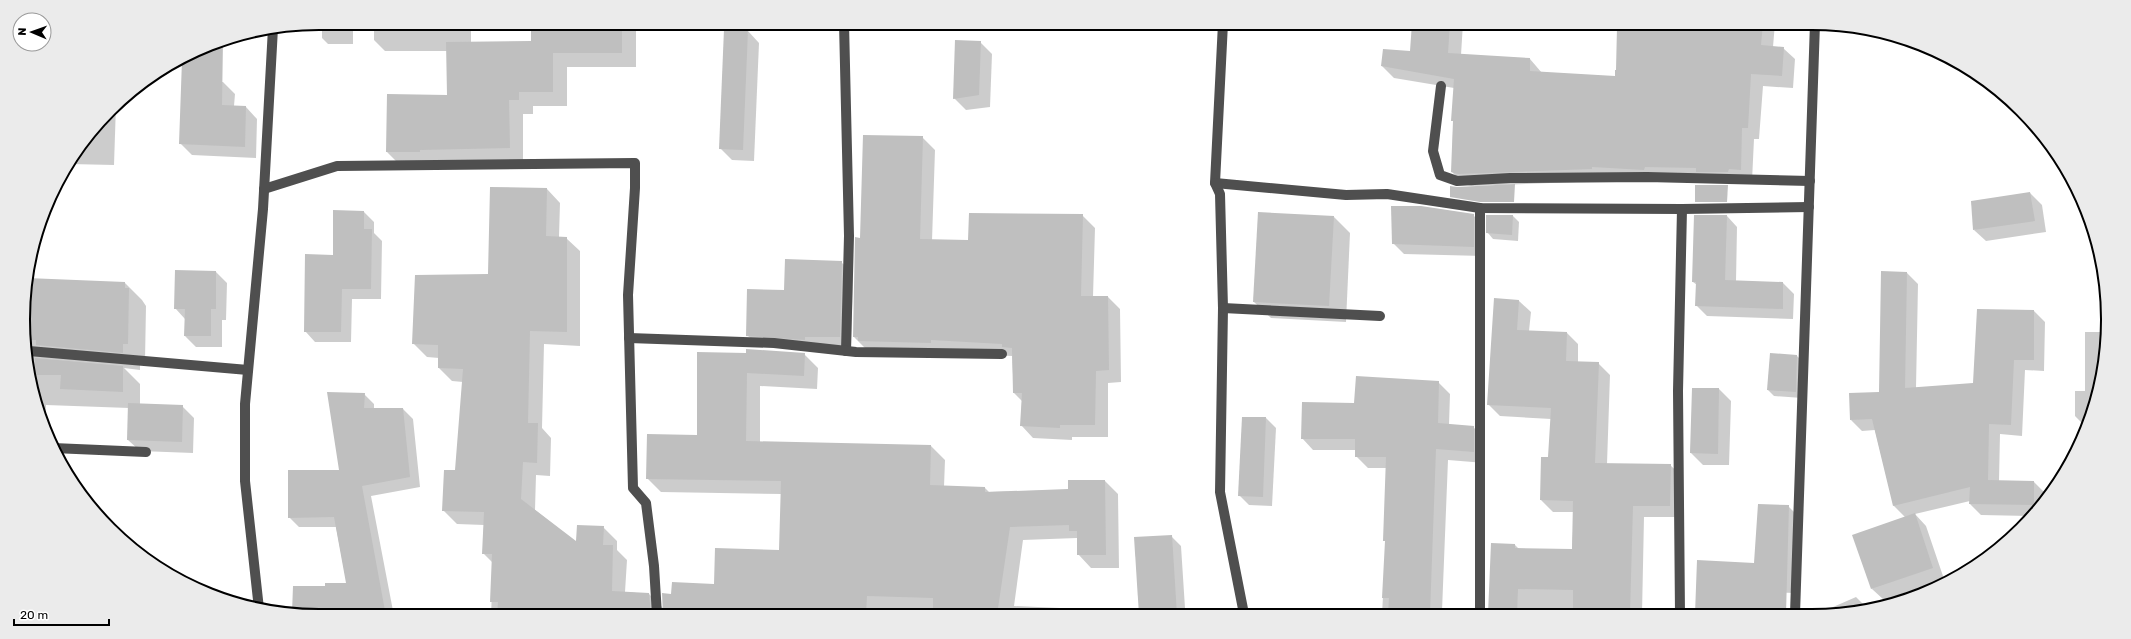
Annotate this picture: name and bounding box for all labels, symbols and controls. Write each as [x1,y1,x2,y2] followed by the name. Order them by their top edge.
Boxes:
[12,12,52,52] north arrow
[16,27,29,36] text: N
[14,601,109,627] scale bar
[20,608,48,622] text: 20 m

